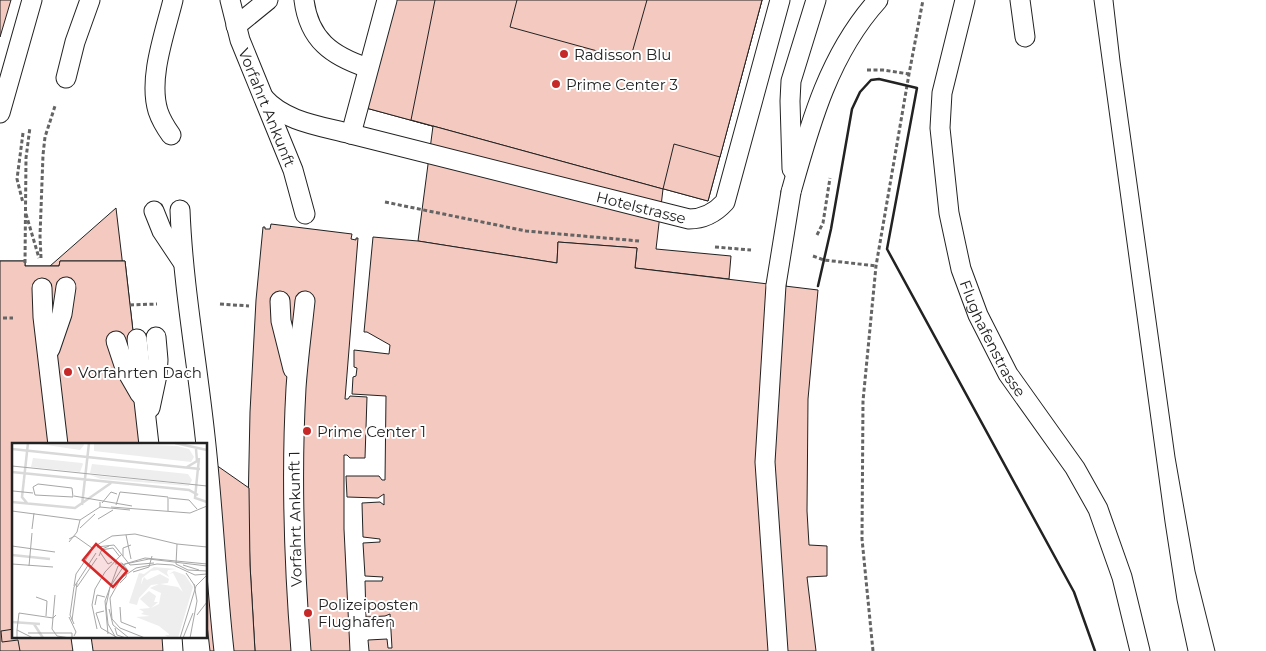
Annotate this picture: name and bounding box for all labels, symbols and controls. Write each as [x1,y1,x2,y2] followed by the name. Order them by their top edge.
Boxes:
[235,45,300,170] street label: Vorfahrt Ankunft
[574,45,671,64] place label: Radisson Blu
[558,48,570,60] marker: Radisson Blu
[566,75,678,94] place label: Prime Center 3
[550,78,562,90] marker: Prime Center 3
[594,187,688,227] street label: Hotelstrasse
[956,277,1030,400] street label: Flughafenstrasse
[78,363,202,382] place label: Vorfahrten Dach
[62,366,74,378] marker: Vorfahrten Dach
[317,422,426,441] place label: Prime Center 1
[301,425,313,437] marker: Prime Center 1
[12,443,208,638] inset map
[284,451,306,587] street label: Vorfahrt Ankunft 1
[318,595,419,631] place label: Polizeiposten Flughafen
[302,607,314,619] marker: Polizeiposten Flughafen

